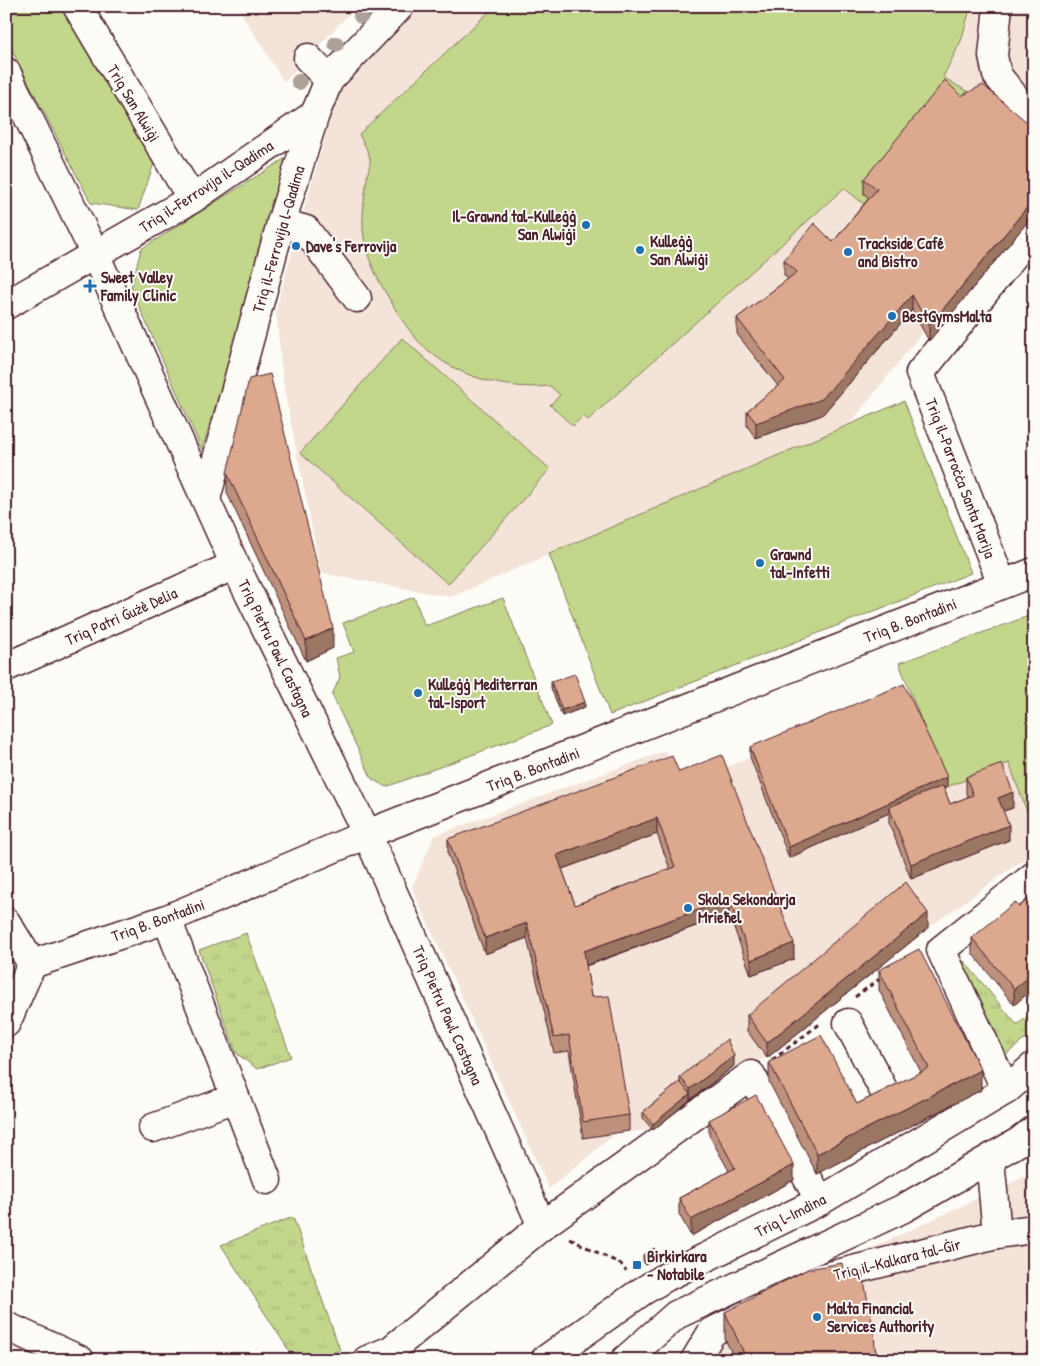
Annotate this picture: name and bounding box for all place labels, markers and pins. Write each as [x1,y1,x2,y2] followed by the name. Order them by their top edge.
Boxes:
[452,205,576,246] place label: Il-Grawnd tal-Kulleġġ San Alwiġi
[580,219,592,231] marker: Il-Grawnd tal-Kulleġġ San Alwiġi
[650,230,708,271] place label: Kulleġġ San Alwiġi
[857,232,945,272] place label: Trackside Café and Bistro
[306,235,397,257] place label: Dave's Ferrovija
[290,240,302,252] marker: Dave's Ferrovija
[634,244,646,256] marker: Kulleġġ San Alwiġi
[842,246,854,258] marker: Trackside Café and Bistro
[100,266,177,307] place label: Sweet Valley Family Clinic
[83,279,97,293] marker: Sweet Valley Family Clinic
[902,305,992,328] place label: BestGymsMalta
[886,310,898,322] marker: BestGymsMalta
[769,543,830,583] place label: Grawnd tal-Infetti
[754,557,766,569] marker: Grawnd tal-Infetti
[427,673,537,714] place label: Kulleġġ Mediterran tal-Isport
[412,687,424,699] marker: Kulleġġ Mediterran tal-Isport
[698,888,796,928] place label: Skola Sekondarja Mrieħel
[682,902,694,914] marker: Skola Sekondarja Mrieħel
[647,1245,707,1285] place label: Birkirkara - Notabile
[631,1259,643,1271] marker: Birkirkara - Notabile
[827,1297,934,1338] place label: Malta Financial Services Authority
[811,1311,823,1323] marker: Malta Financial Services Authority

